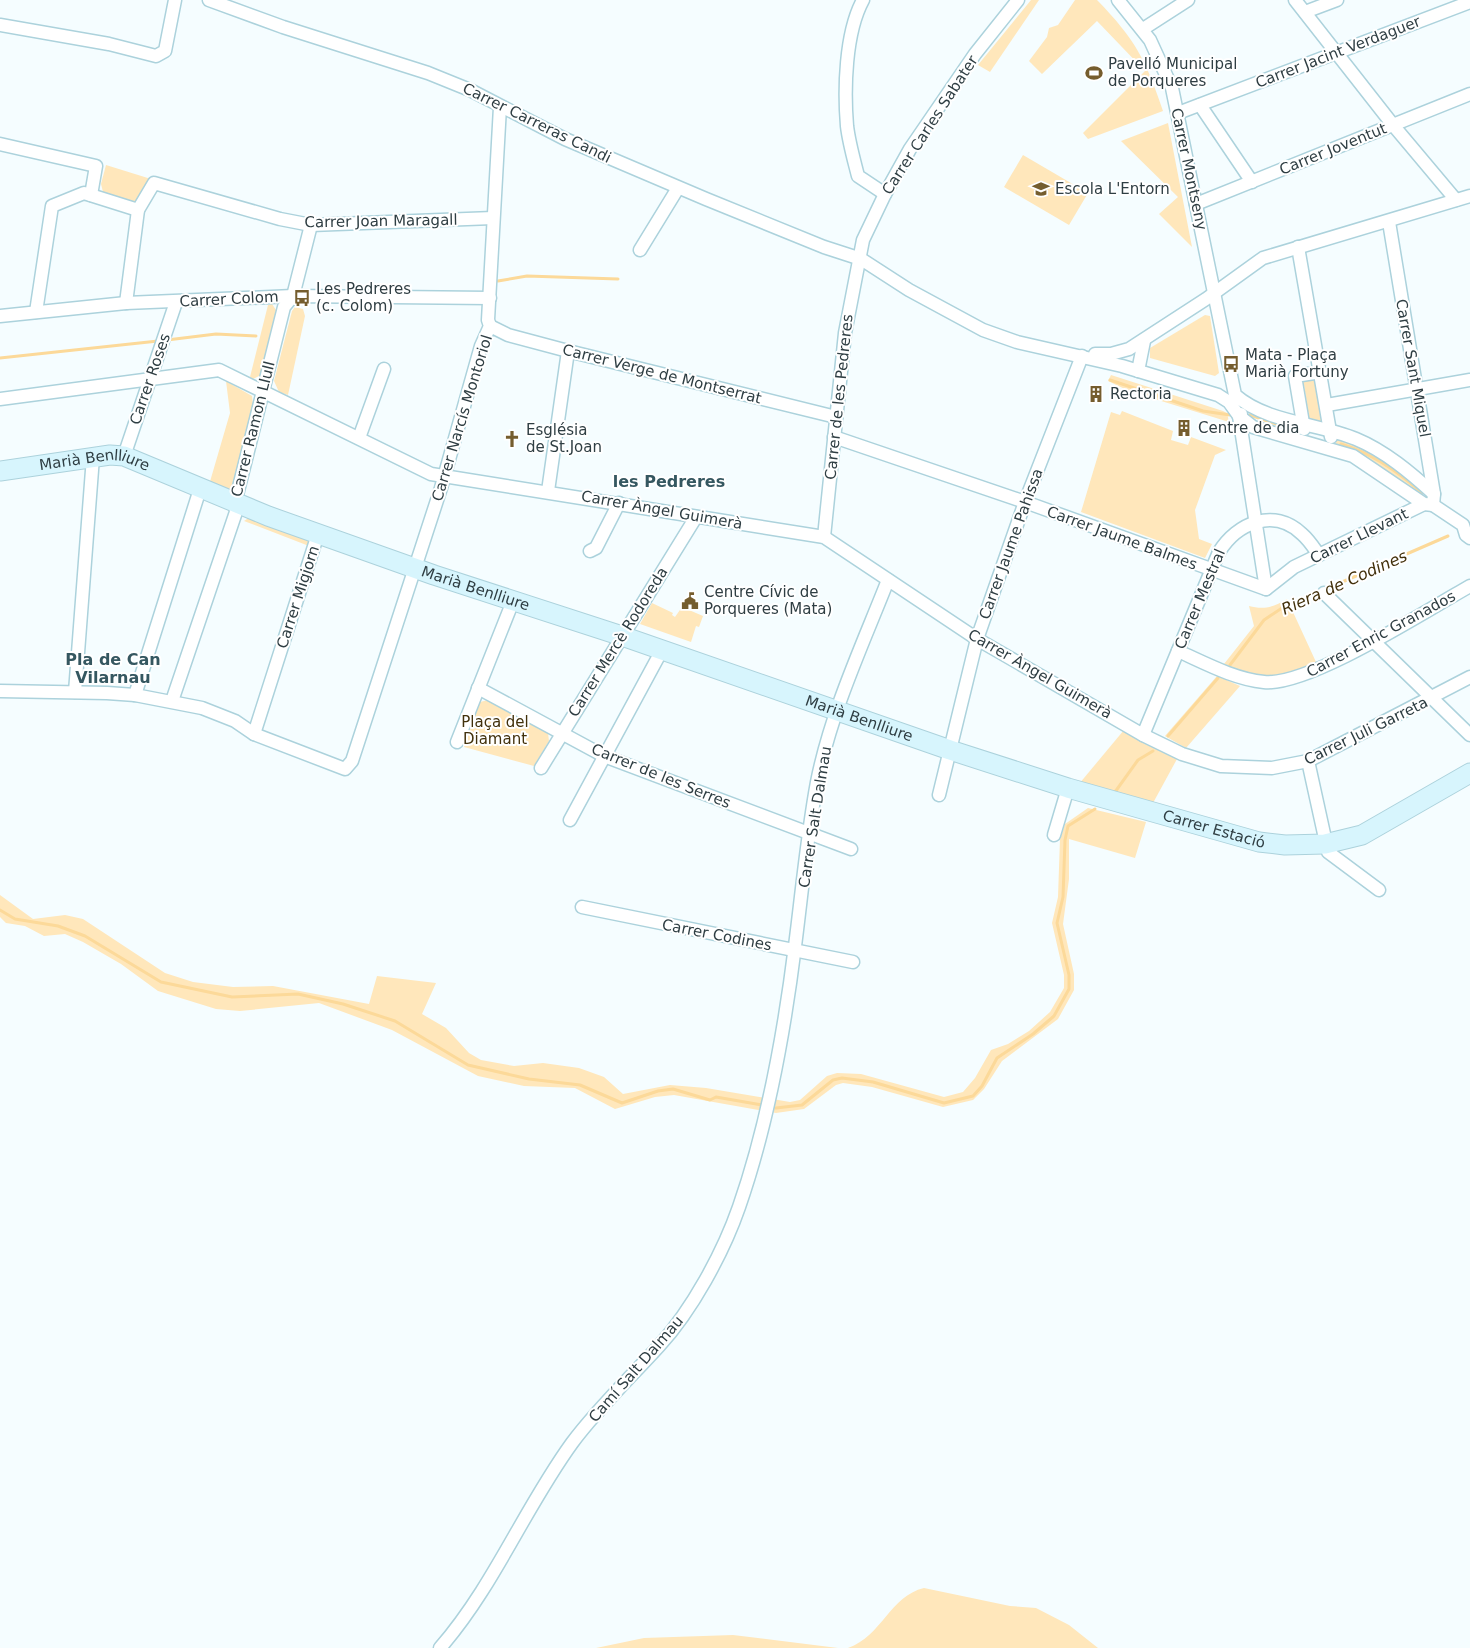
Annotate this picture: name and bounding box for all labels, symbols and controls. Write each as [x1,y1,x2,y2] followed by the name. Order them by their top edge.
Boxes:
[1253,12,1424,92] street label: Carrer Jacint Verdaguer
[878,51,982,198] street label: Carrer Carles Sabater
[1108,55,1237,90] place label: Pavelló Municipal de Porqueres
[1084,63,1104,83] sports icon: Pavelló Municipal de Porqueres
[460,79,614,167] street label: Carrer Carreras Candi
[1167,106,1211,232] street label: Carrer Montseny
[1277,119,1389,179] street label: Carrer Joventut
[1031,179,1051,199] school or university icon: Escola L'Entorn
[1055,180,1170,198] place label: Escola L'Entorn
[304,211,458,231] street label: Carrer Joan Maragall
[316,280,411,315] place label: Les Pedreres (c. Colom)
[179,287,279,311] street label: Carrer Colom
[292,288,312,308] bus stop icon: Les Pedreres (c. Colom)
[1392,298,1434,438] street label: Carrer Sant Miquel
[821,313,857,481] street label: Carrer de les Pedreres
[126,331,174,427] street label: Carrer Roses
[428,333,496,503] street label: Carrer Narcís Montoriol
[561,341,764,408] street label: Carrer Verge de Montserrat
[1245,346,1349,381] place label: Mata - Plaça Marià Fortuny
[1221,354,1241,374] bus stop icon: Mata - Plaça Marià Fortuny
[227,359,279,499] street label: Carrer Ramon Llull
[1086,384,1106,404] building icon: Rectoria
[1110,385,1172,403] place label: Rectoria
[1174,418,1194,438] building icon: Centre de dia
[1198,419,1299,437] place label: Centre de dia
[526,421,602,456] place label: Església de St.Joan
[502,429,522,449] church icon: Església de St.Joan
[38,446,153,475] street label: Marià Benlliure
[975,466,1047,622] street label: Carrer Jaume Pahissa
[613,472,725,491] district label: les Pedreres
[580,486,744,533] street label: Carrer Àngel Guimerà
[1044,502,1200,574] street label: Carrer Jaume Balmes
[1307,504,1411,567] street label: Carrer Llevant
[273,543,323,651] street label: Carrer Migjorn
[1171,546,1229,652] street label: Carrer Mestral
[1278,546,1410,619] water label: Riera de Codines
[419,562,532,614] street label: Marià Benlliure
[564,564,672,720] street label: Carrer Mercè Rodoreda
[704,583,832,618] place label: Centre Cívic de Porqueres (Mata)
[1303,587,1459,681] street label: Carrer Enric Granados
[680,591,700,611] public building icon: Centre Cívic de Porqueres (Mata)
[965,624,1116,723] street label: Carrer Àngel Guimerà
[65,650,161,687] district label: Pla de Can Vilarnau
[803,691,915,745] street label: Marià Benlliure
[1301,693,1431,769] street label: Carrer Juli Garreta
[461,713,529,748] park label: Plaça del Diamant
[589,740,733,812] street label: Carrer de les Serres
[795,745,835,889] street label: Carrer Salt Dalmau
[1161,806,1266,852] street label: Carrer Estació
[661,916,774,955] street label: Carrer Codines
[585,1312,687,1426] street label: Camí Salt Dalmau

